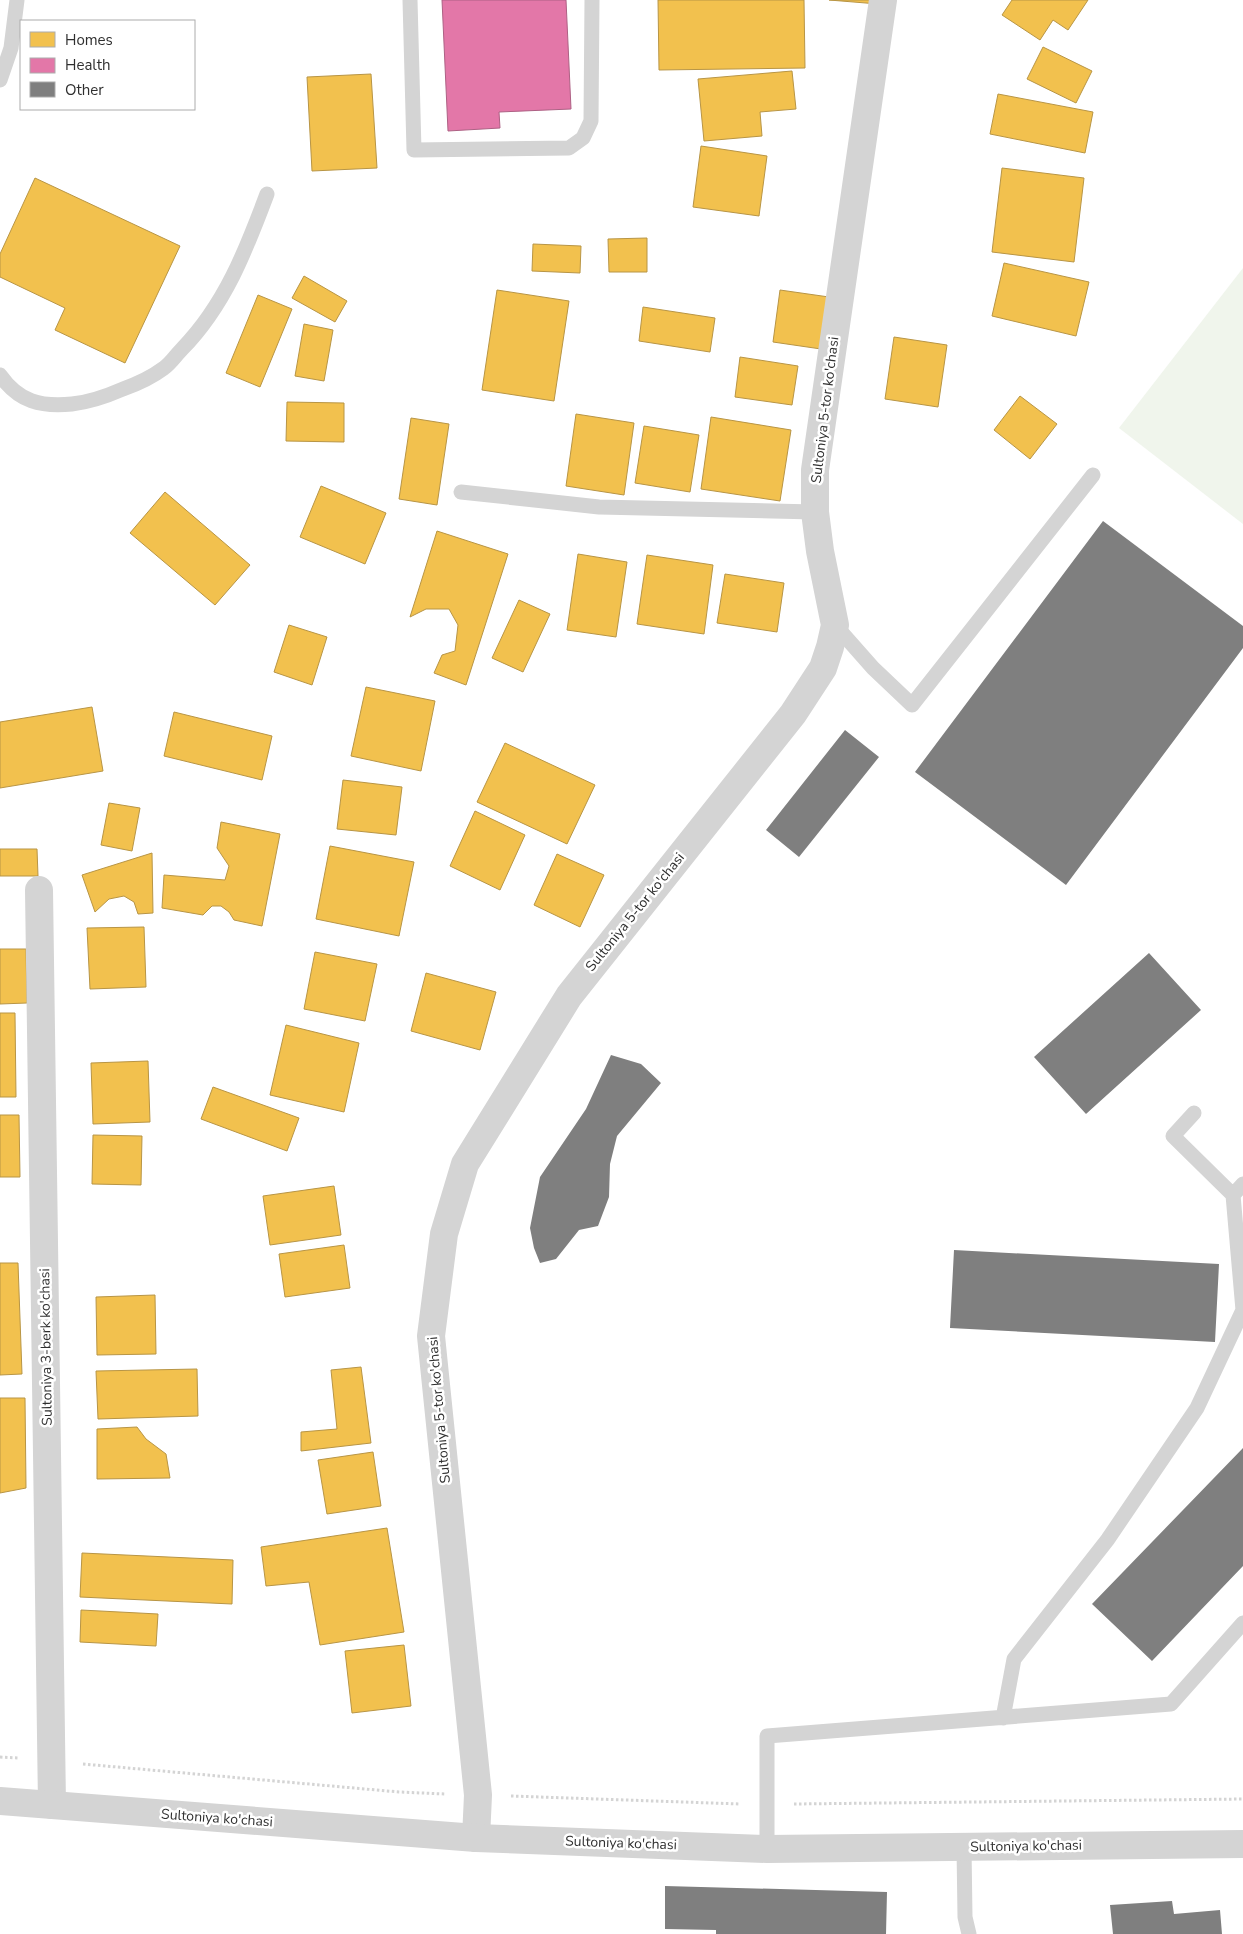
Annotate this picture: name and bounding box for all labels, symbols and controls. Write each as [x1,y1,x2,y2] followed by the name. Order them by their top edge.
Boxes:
[20,20,195,110] legend
[65,30,113,50] text: Homes
[65,55,110,75] text: Health
[65,80,104,100] text: Other
[807,336,843,484] street label: Sultoniya 5-tor ko'chasi
[581,849,689,975] street label: Sultoniya 5-tor ko'chasi
[35,1268,57,1426] street label: Sultoniya 3-berk ko'chasi
[423,1336,455,1484] street label: Sultoniya 5-tor ko'chasi
[161,1805,273,1831] street label: Sultoniya ko'chasi
[565,1832,677,1854] street label: Sultoniya ko'chasi
[970,1836,1082,1856] street label: Sultoniya ko'chasi

